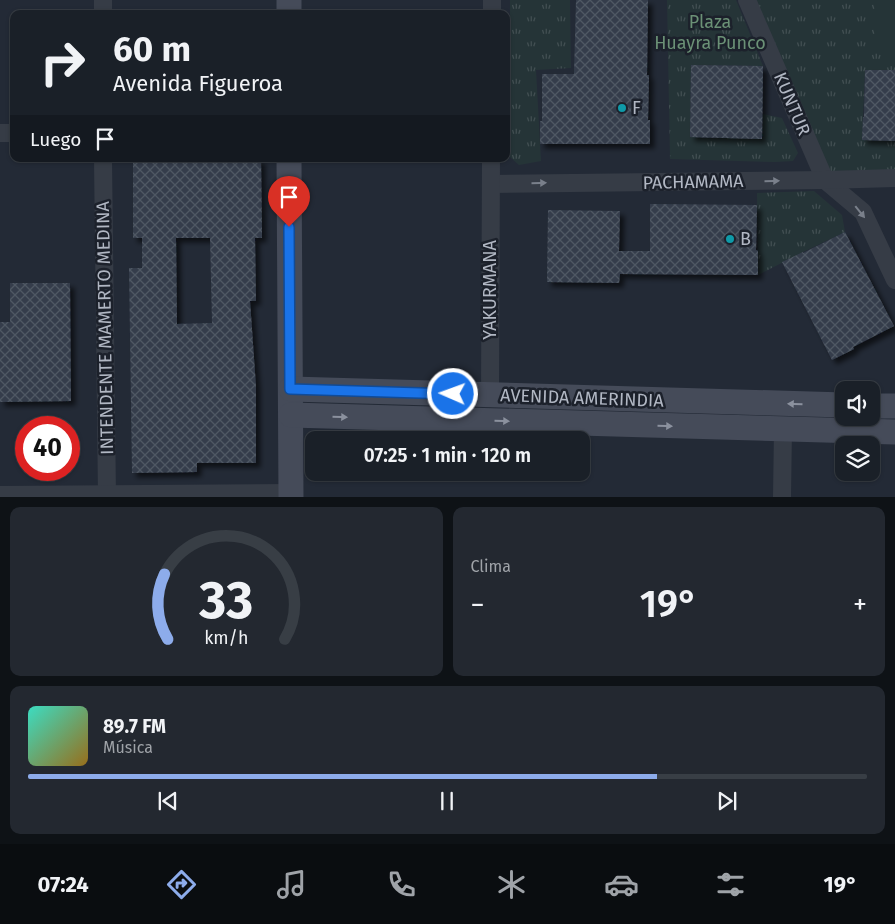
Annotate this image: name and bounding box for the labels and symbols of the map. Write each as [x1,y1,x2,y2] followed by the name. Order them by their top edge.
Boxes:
[654,11,766,54] park label: Plaza Huayra Punco
[769,69,815,139] street label: KUNTUR
[632,97,641,119] place label: F
[616,102,628,114] marker: F
[642,170,744,194] street label: PACHAMAMA
[268,176,310,227] pin
[764,177,780,185] one-way arrow
[532,179,548,187] one-way arrow
[92,200,118,455] street label: INTENDENTE MAMERTO MEDINA
[855,206,866,219] one-way arrow
[740,228,751,250] place label: B
[724,233,736,245] marker: B
[479,240,501,340] street label: YAKURMANA
[426,367,478,419] position arrow
[500,384,665,412] street label: AVENIDA AMERINDIA
[787,399,803,407] one-way arrow
[332,413,348,421] one-way arrow
[15,416,80,481] speed limit sign: 40
[494,417,510,425] one-way arrow
[657,422,673,430] one-way arrow

